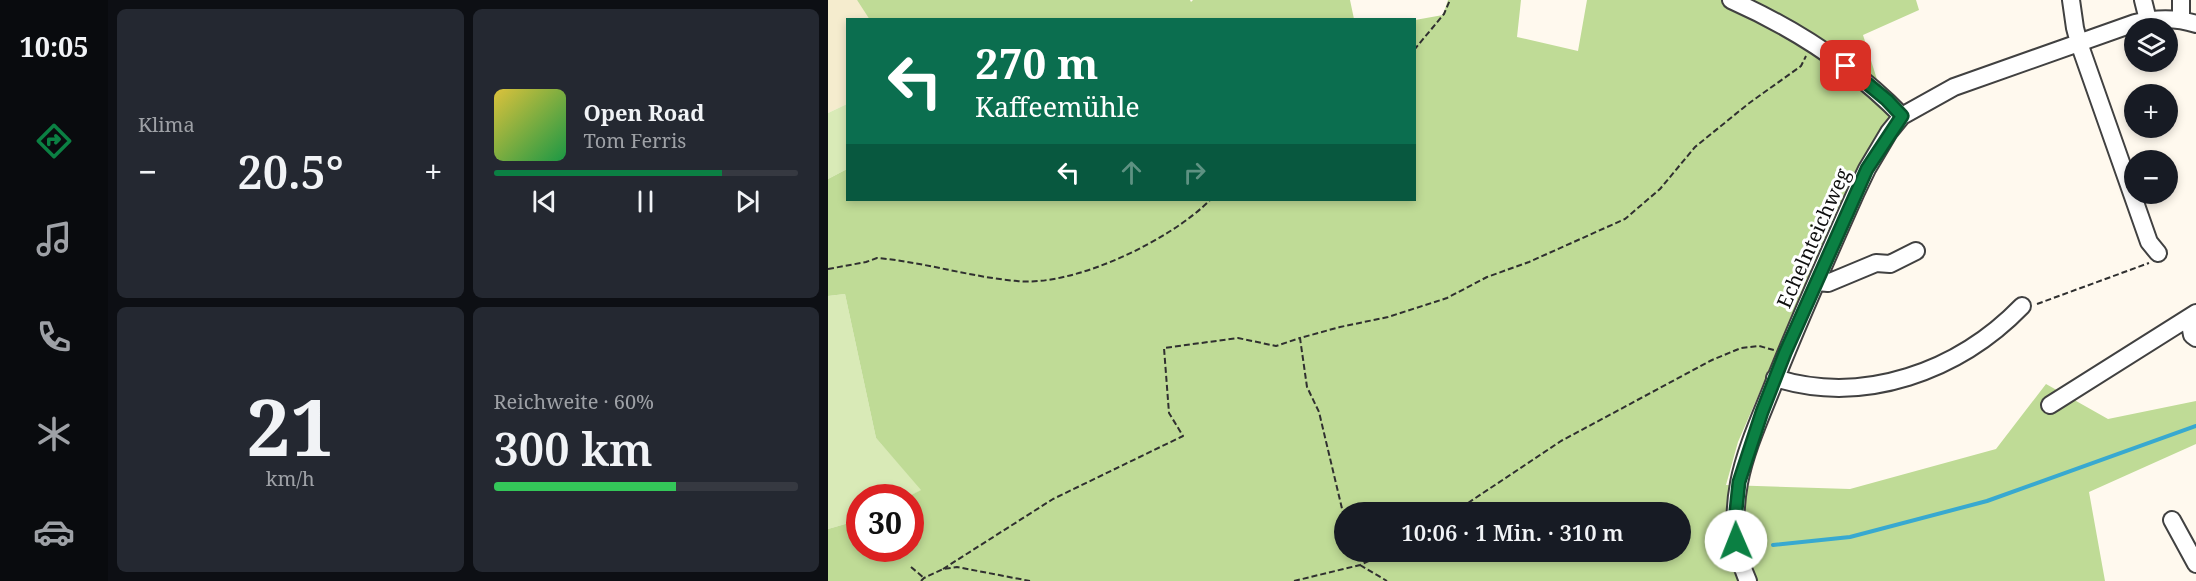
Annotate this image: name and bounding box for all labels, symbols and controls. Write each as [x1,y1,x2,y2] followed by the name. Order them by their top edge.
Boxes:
[2124,18,2178,204] map controls
[2124,18,2178,72] button: layers
[19,28,89,65] text: 10:05
[975,34,1099,91] text: 270 m
[1820,40,1871,91] pin
[876,42,954,120] icon: left
[1829,49,1862,82] icon: arrive
[2124,84,2178,138] button: +
[975,88,1140,125] text: Kaffeemühle
[584,97,705,127] text: Open Road
[138,111,195,138] text: Klima
[33,120,75,162] icon: directions
[584,127,686,154] text: Tom Ferris
[237,141,344,202] text: 20.5°
[138,149,157,194] text: −
[424,149,442,194] text: +
[2124,150,2178,204] button: −
[1052,156,1085,189] icon: left
[1115,156,1148,189] icon: ahead
[1178,156,1211,189] icon: right
[1770,164,1856,312] street label: Echelnteichweg
[528,185,561,218] icon: previous
[629,185,662,218] icon: pause
[731,185,764,218] icon: next
[33,218,75,260] icon: music
[33,316,75,358] icon: phone
[246,373,334,479] text: 21
[494,388,654,415] text: Reichweite · 60%
[33,413,75,455] icon: climate
[494,418,653,479] text: 300 km
[266,465,315,492] text: km/h
[846,484,924,562] speed limit sign: 30
[1704,509,1768,573] position arrow
[33,511,75,553] icon: car
[1401,517,1624,547] text: 10:06 · 1 Min. · 310 m

